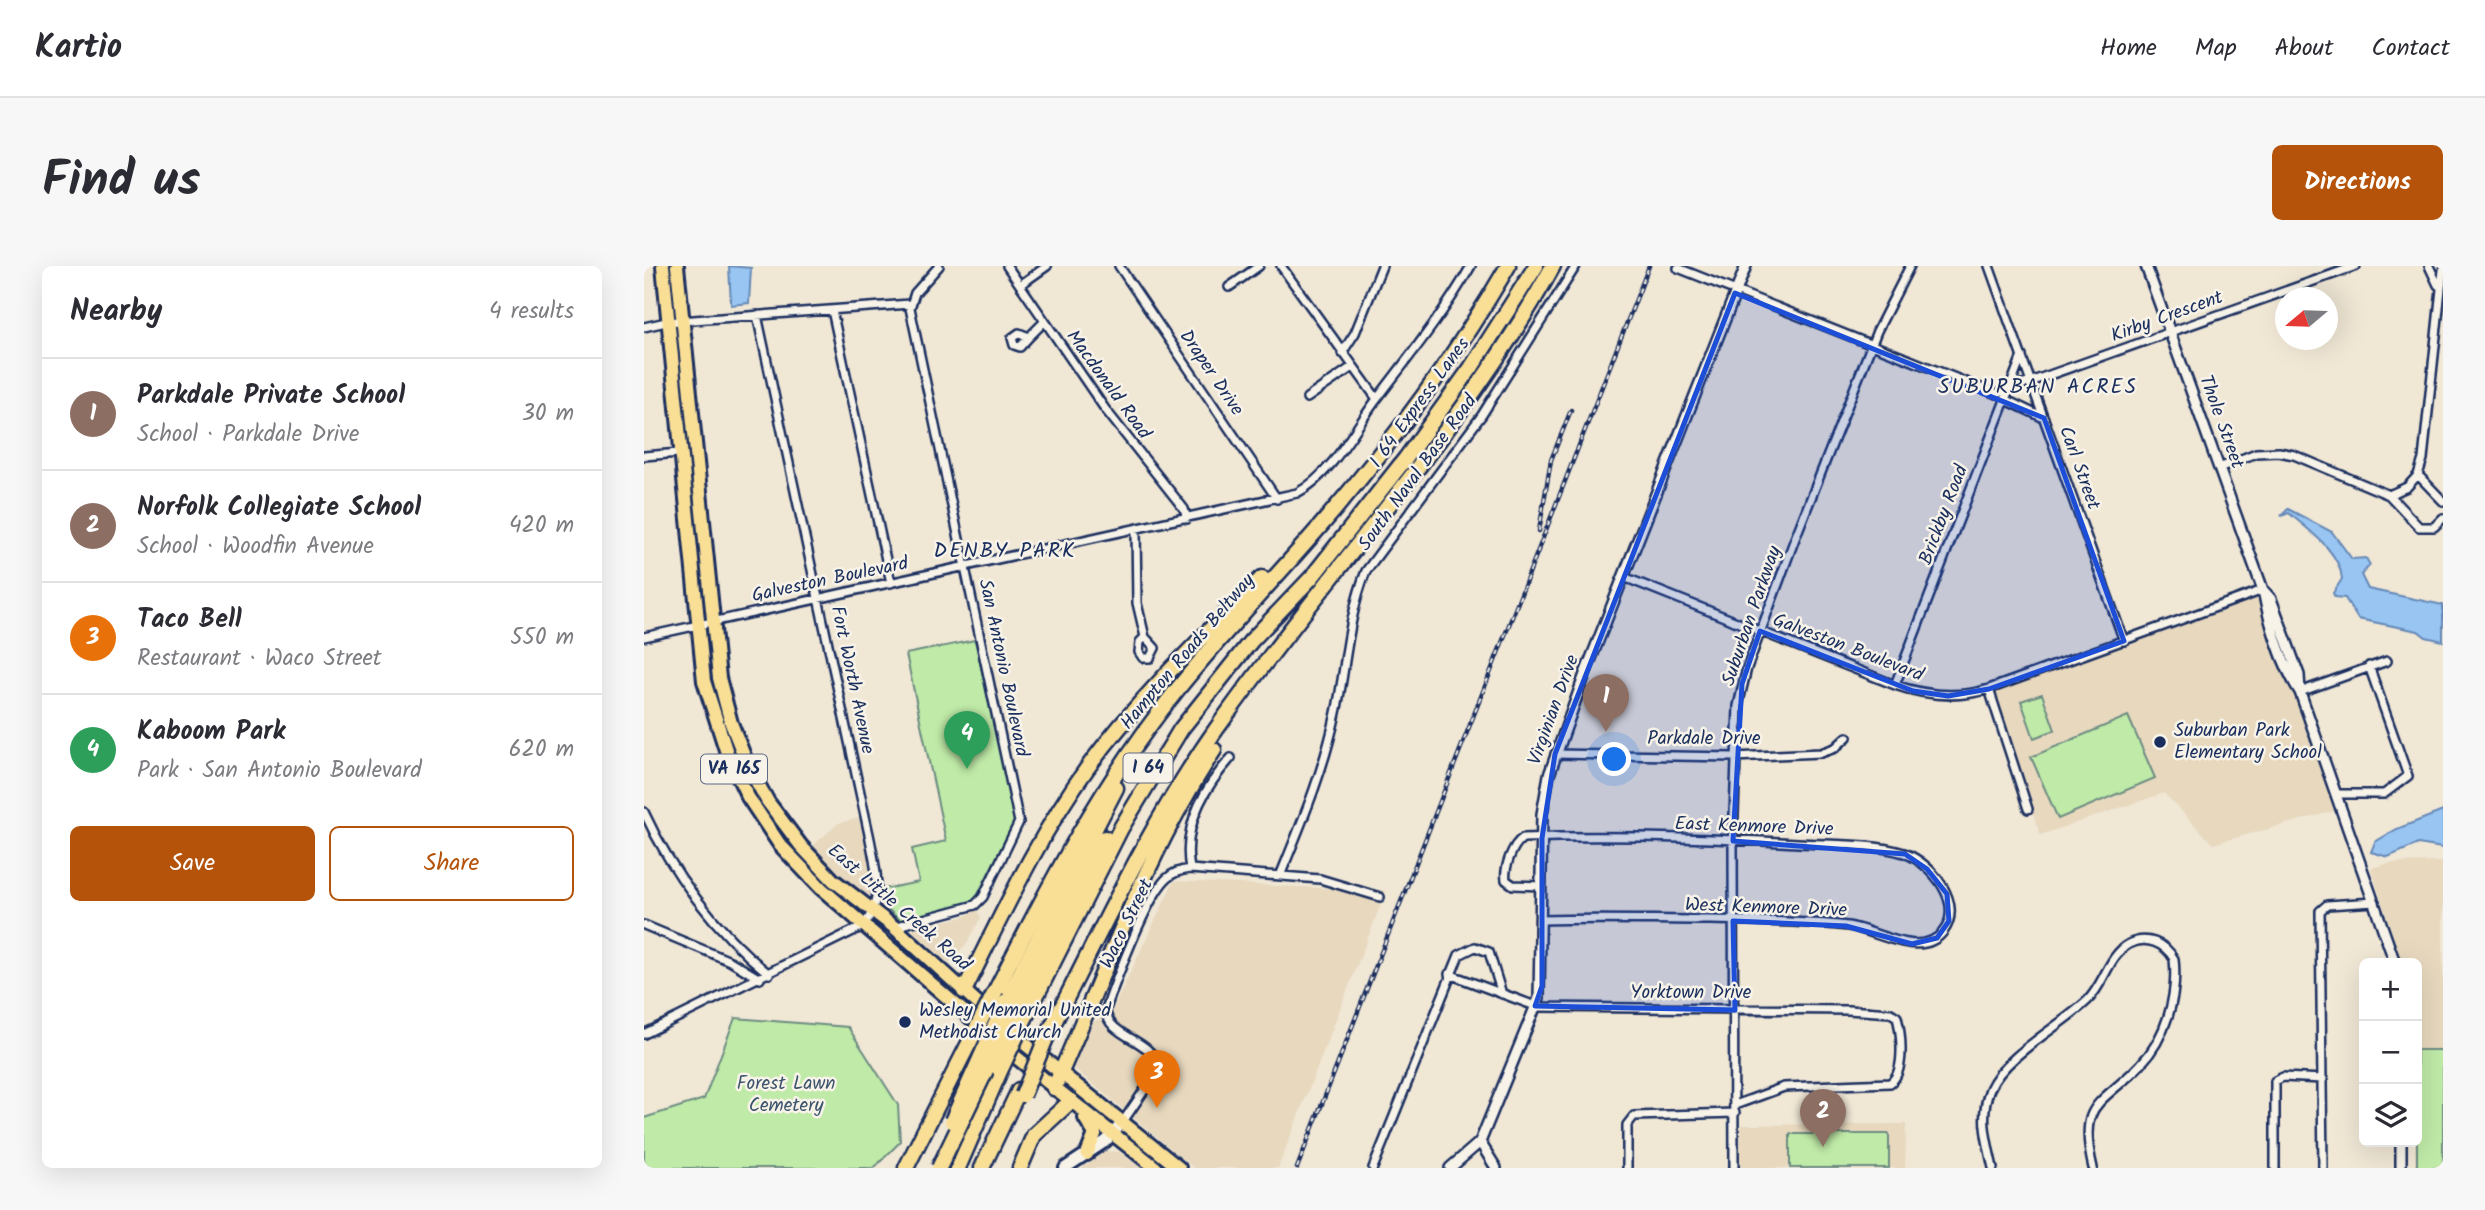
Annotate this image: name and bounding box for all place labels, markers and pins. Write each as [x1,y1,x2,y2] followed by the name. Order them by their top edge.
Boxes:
[1583,674,1629,732] pin: 1
[944,711,990,769] pin: 4
[2174,716,2322,768] place label: Suburban Park Elementary School
[2152,734,2168,750] marker: Suburban Park Elementary School
[919,996,1111,1048] place label: Wesley Memorial United Methodist Church
[897,1014,913,1030] marker: Wesley Memorial United Methodist Church
[1134,1050,1180,1108] pin: 3
[1800,1089,1846,1147] pin: 2

